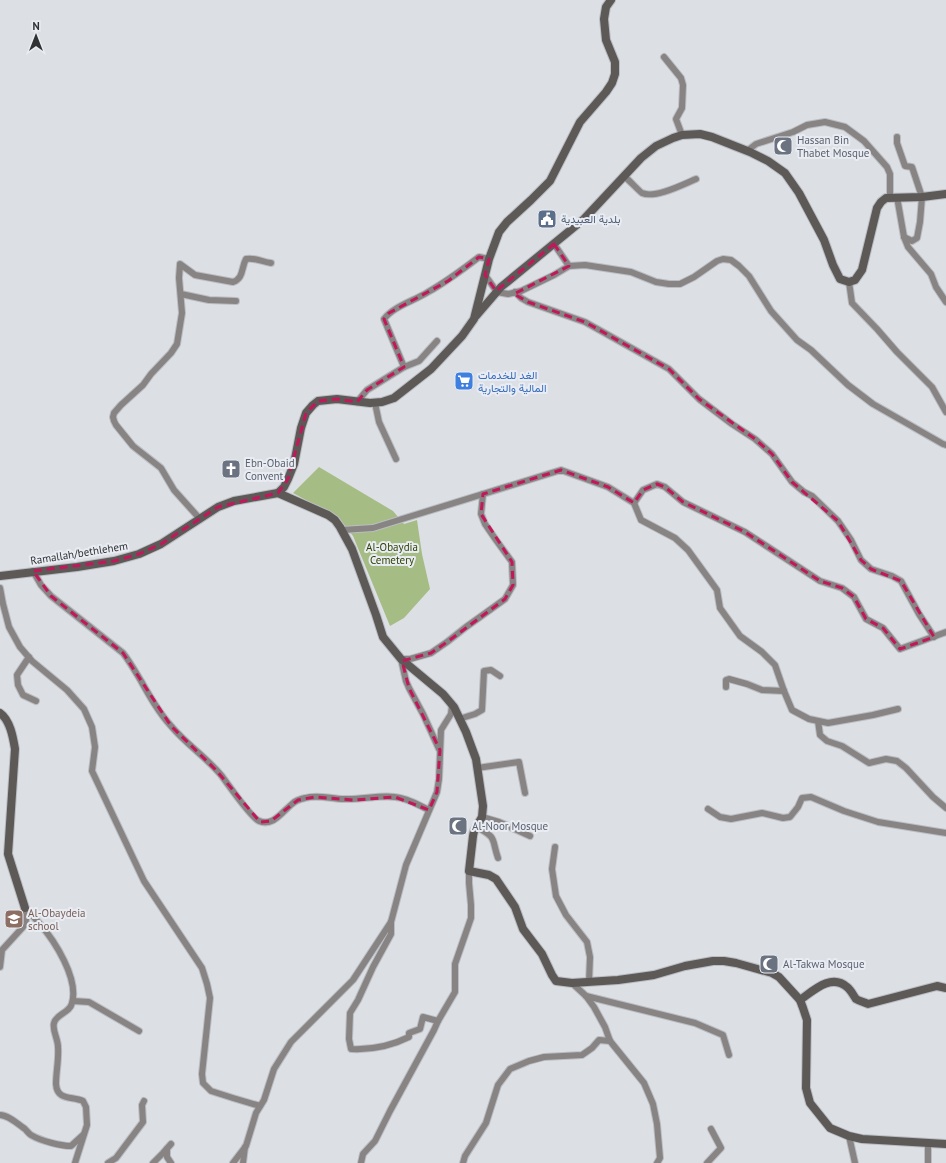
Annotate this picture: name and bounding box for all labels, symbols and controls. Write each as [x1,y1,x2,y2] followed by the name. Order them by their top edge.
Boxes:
[16,16,56,56] north arrow
[32,19,40,33] text: N
[797,133,870,160] place label: Hassan Bin Thabet Mosque
[772,135,794,157] mosque icon: Hassan Bin Thabet Mosque
[536,208,558,230] public building icon: بلدية العبيدية
[561,212,620,226] place label: بلدية العبيدية
[478,368,547,395] place label: الغد للخدمات المالية والتجارية
[453,370,475,392] supermarket icon: الغد للخدمات المالية والتجارية
[245,456,295,483] place label: Ebn-Obaid Convent
[220,458,242,480] church icon: Ebn-Obaid Convent
[29,538,129,568] street label: Ramallah/bethlehem
[366,540,418,567] park label: Al-Obaydia Cemetery
[447,815,469,837] mosque icon: Al-Noor Mosque
[472,819,549,833] place label: Al-Noor Mosque
[28,906,86,933] place label: Al-Obaydeia school
[3,908,25,930] school or university icon: Al-Obaydeia school
[758,953,780,975] mosque icon: Al-Takwa Mosque
[783,957,865,971] place label: Al-Takwa Mosque

